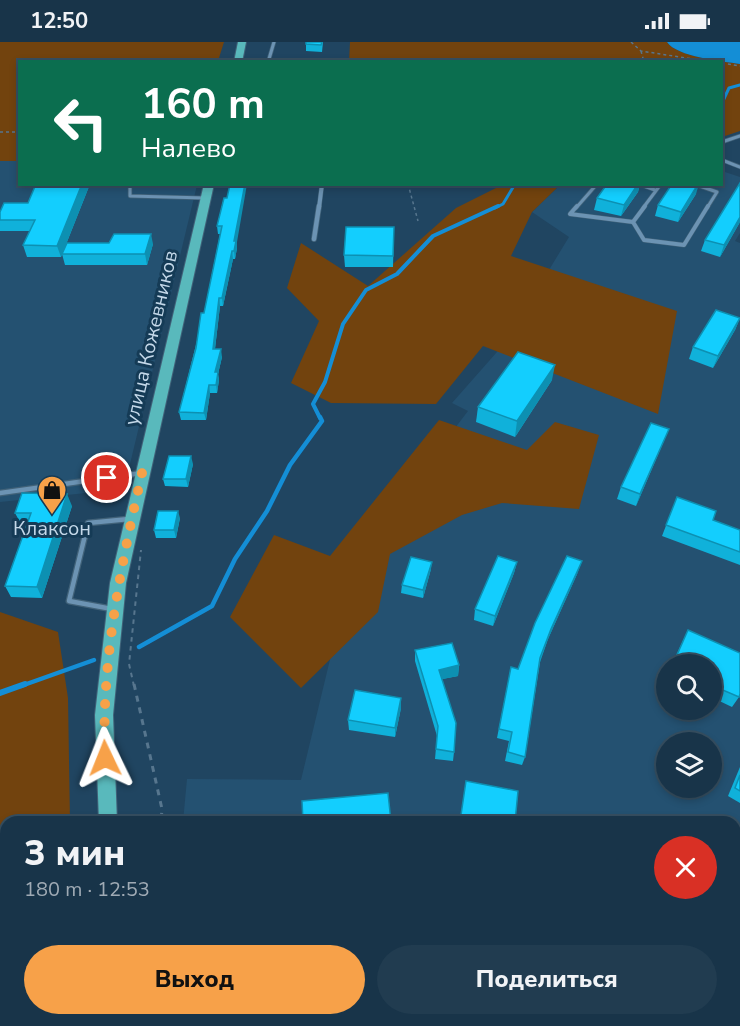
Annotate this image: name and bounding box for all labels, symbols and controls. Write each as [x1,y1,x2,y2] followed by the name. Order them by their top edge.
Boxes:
[30,6,88,36] text: 12:50
[141,76,265,133] text: 160 m
[42,84,120,162] icon: left
[141,130,236,167] text: Налево
[118,248,184,428] street label: улица Кожевников
[81,452,132,503] pin
[90,461,123,494] icon: arrive
[36,474,68,516] shop icon: Клаксон
[13,515,91,542] place label: Клаксон
[656,654,722,798] map controls
[656,654,722,720] button: search
[73,726,137,790] position arrow
[656,732,722,798] button: layers
[24,829,125,878] text: 3 мин
[654,836,717,899] button: close
[24,876,150,903] text: 180 m · 12:53
[24,945,365,1014] button: Выход
[377,945,717,1014] button: Поделиться

